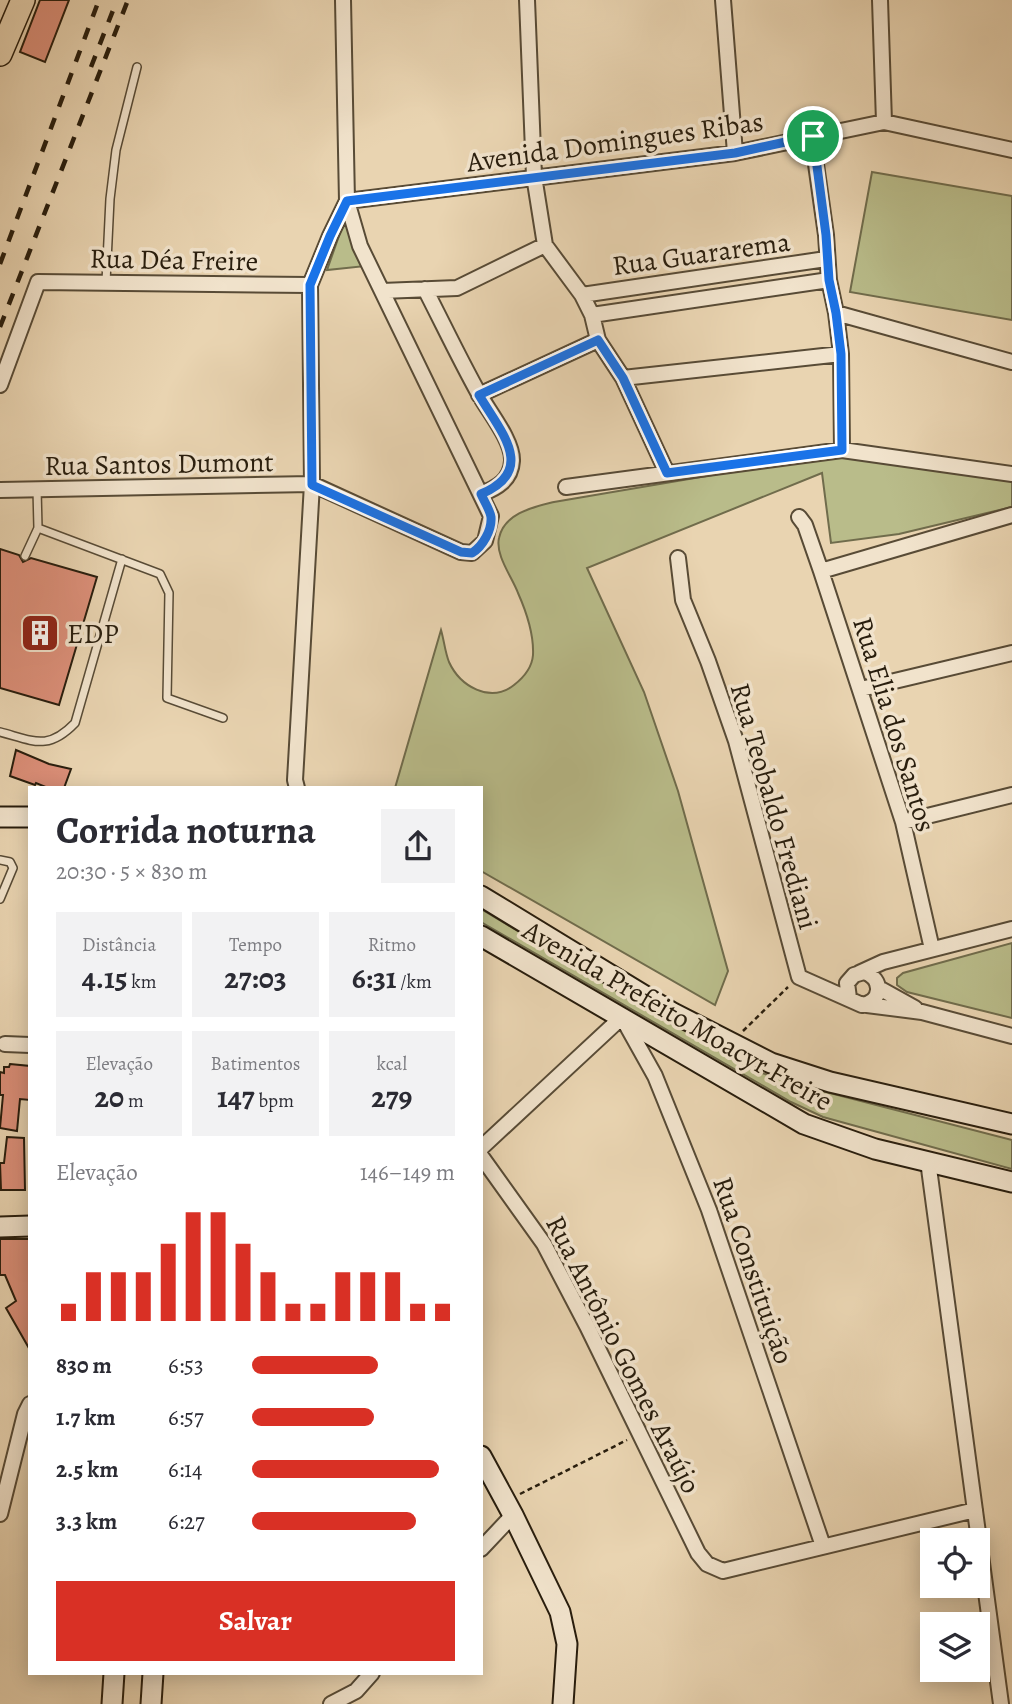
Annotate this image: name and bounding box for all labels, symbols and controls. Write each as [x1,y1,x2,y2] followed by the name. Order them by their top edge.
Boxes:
[463,102,766,182] street label: Avenida Domingues Ribas
[783,106,843,166] pin
[794,117,832,155] icon: arrive
[610,223,792,285] street label: Rua Guararema
[89,240,259,280] street label: Rua Déa Freire
[44,443,274,485] street label: Rua Santos Dumont
[19,612,61,654] building icon: EDP
[843,612,945,836] street label: Rua Elia dos Santos
[67,615,119,653] place label: EDP
[721,679,827,934] street label: Rua Teobaldo Frediani
[56,804,316,856] text: Corrida noturna
[381,809,455,883] button: share
[56,856,207,887] text: 20:30 · 5 × 830 m
[515,911,839,1120] street label: Avenida Prefeito Moacyr Freire
[82,932,156,958] text: Distância
[229,932,282,958] text: Tempo
[368,932,416,958] text: Ritmo
[82,958,128,998] text: 4.15
[224,958,287,998] text: 27:03
[352,958,397,998] text: 6:31
[128,969,157,995] text: km
[397,969,432,995] text: /km
[85,1051,153,1077] text: Elevação
[211,1051,300,1077] text: Batimentos
[377,1051,407,1077] text: kcal
[95,1077,124,1117] text: 20
[217,1077,255,1117] text: 147
[371,1077,412,1117] text: 279
[124,1088,144,1114] text: m
[255,1088,294,1114] text: bpm
[56,1157,138,1188] text: Elevação
[360,1157,455,1188] text: 146–149 m
[703,1172,803,1369] street label: Rua Constituição
[536,1209,710,1500] street label: Rua Antônio Gomes Araújo
[56,1350,112,1381] text: 830 m
[168,1350,204,1381] text: 6:53
[56,1402,116,1433] text: 1.7 km
[168,1402,204,1433] text: 6:57
[56,1454,118,1485] text: 2.5 km
[168,1454,202,1485] text: 6:14
[56,1506,117,1537] text: 3.3 km
[168,1506,205,1537] text: 6:27
[920,1528,990,1682] map controls
[920,1528,990,1598] button: locate
[56,1581,455,1661] button: Salvar
[920,1612,990,1682] button: layers

